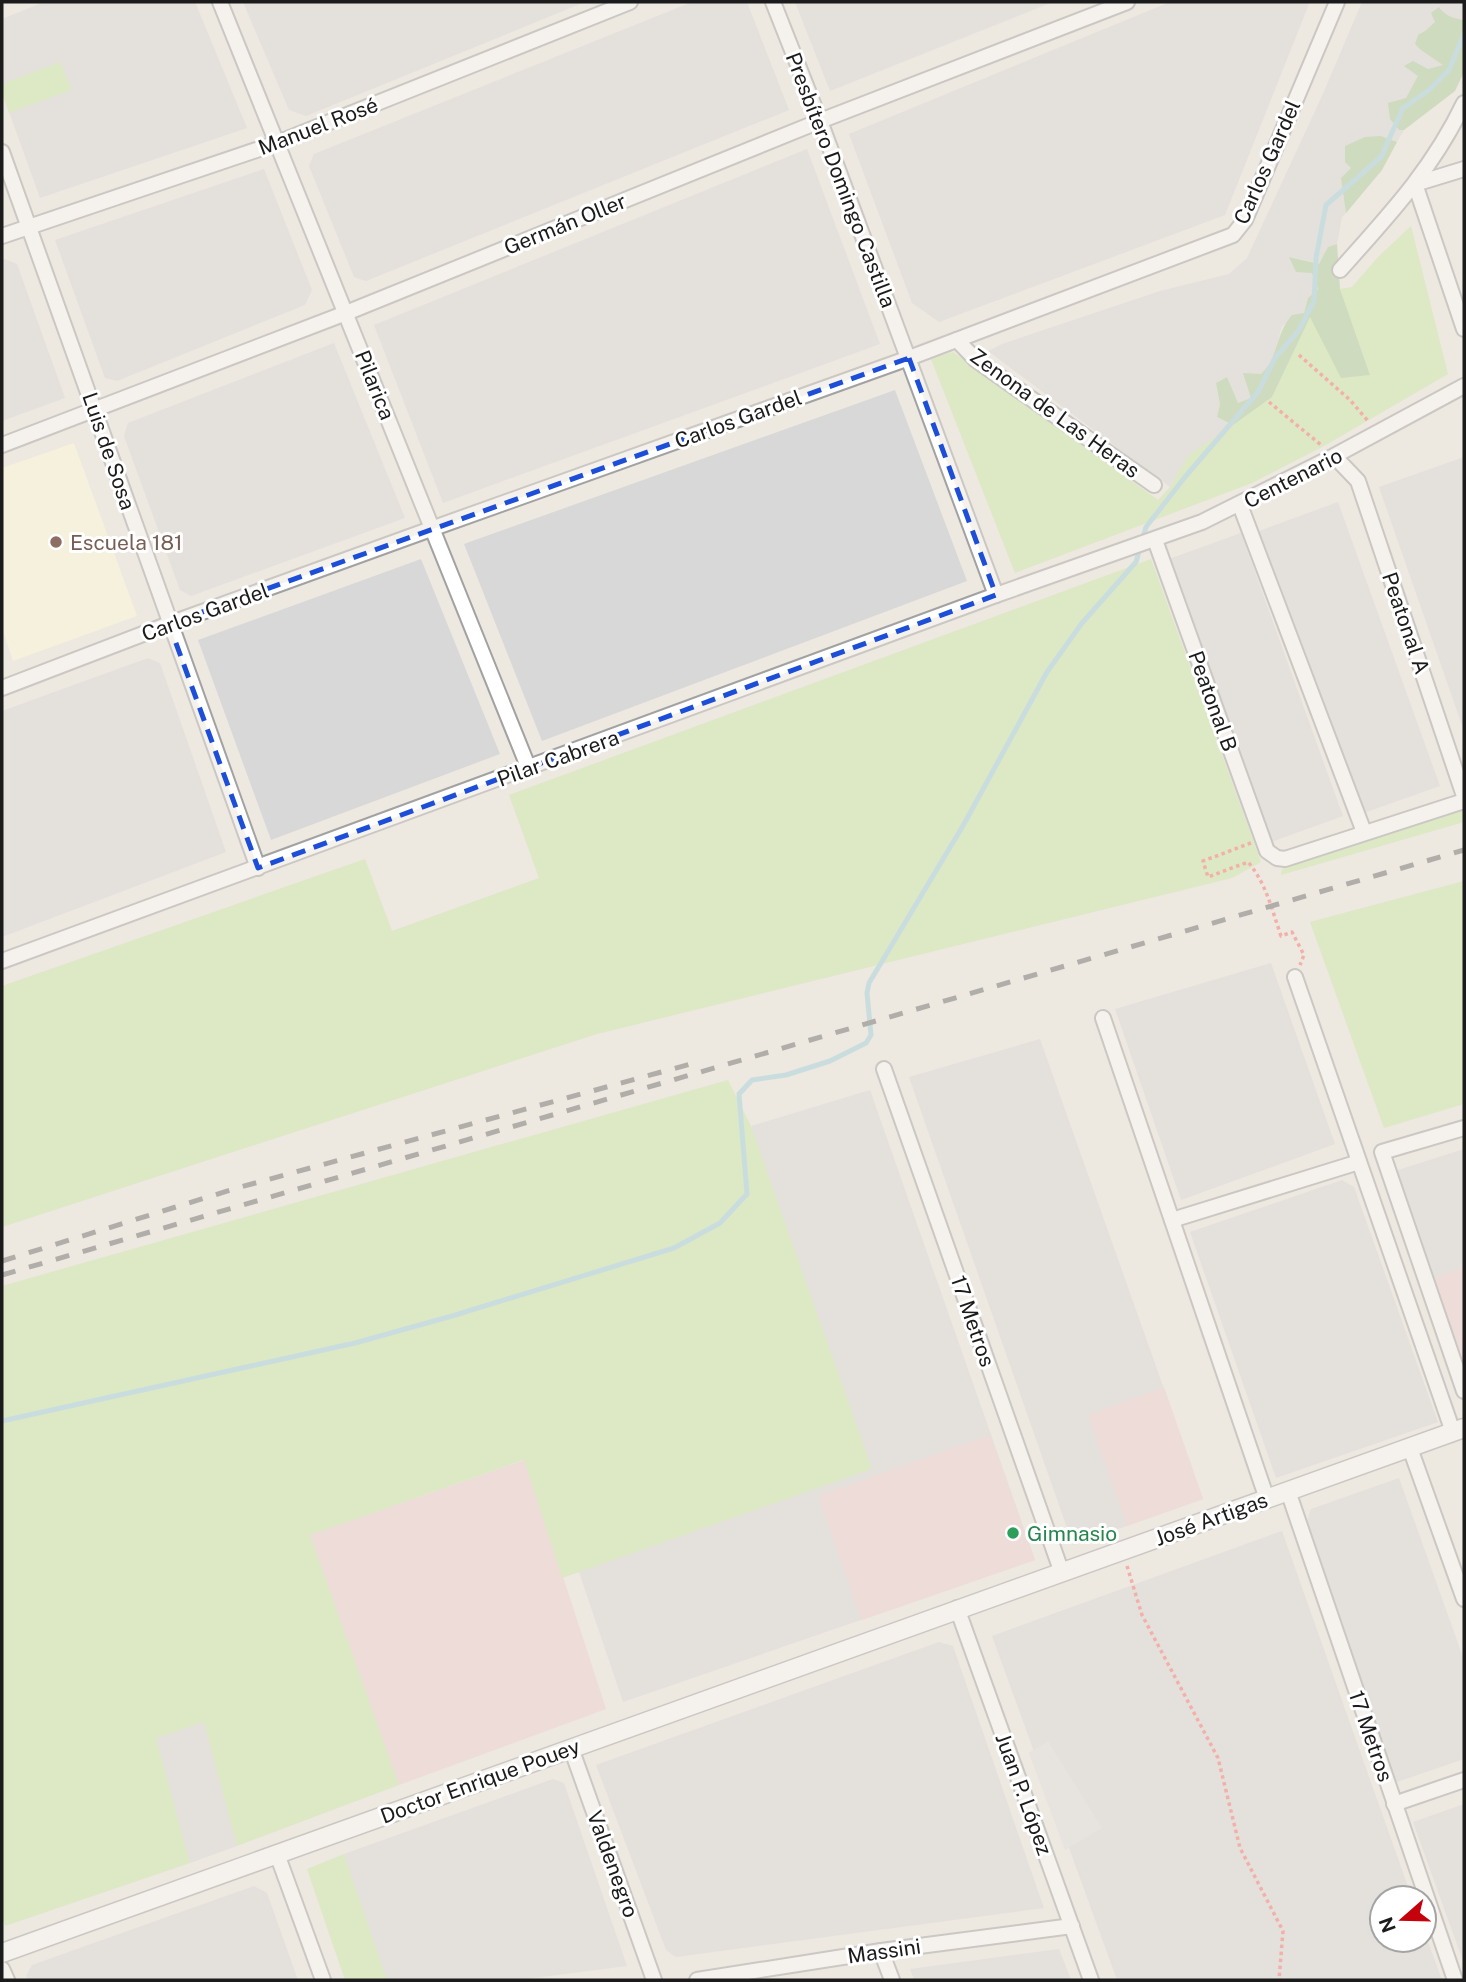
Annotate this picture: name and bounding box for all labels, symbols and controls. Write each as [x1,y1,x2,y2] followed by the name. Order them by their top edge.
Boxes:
[781,49,901,311] street label: Presbítero Domingo Castilla
[255,92,381,160] street label: Manuel Rosé
[1228,96,1306,228] street label: Carlos Gardel
[500,188,630,260] street label: Germán Oller
[965,343,1145,483] street label: Zenona de Las Heras
[350,347,400,423] street label: Pilarica
[671,384,805,454] street label: Carlos Gardel
[77,389,141,513] street label: Luis de Sosa
[1240,443,1346,513] street label: Centenario
[70,530,183,555] place label: Escuela 181
[48,534,64,550] marker: Escuela 181
[1377,569,1435,677] street label: Peatonal A
[138,577,272,647] street label: Carlos Gardel
[1183,647,1243,755] street label: Peatonal B
[494,724,622,792] street label: Pilar Cabrera
[946,1272,1000,1370] street label: 17 Metros
[1151,1487,1271,1551] street label: José Artigas
[1027,1521,1117,1546] place label: Gimnasio
[1005,1525,1021,1541] marker: Gimnasio
[1344,1687,1398,1785] street label: 17 Metros
[990,1730,1058,1858] street label: Juan P. López
[377,1733,583,1829] street label: Doctor Enrique Pouey
[582,1807,644,1921] street label: Valdenegro
[1368,1884,1438,1954] north arrow
[1374,1914,1400,1936] text: N
[846,1933,922,1969] street label: Massini

